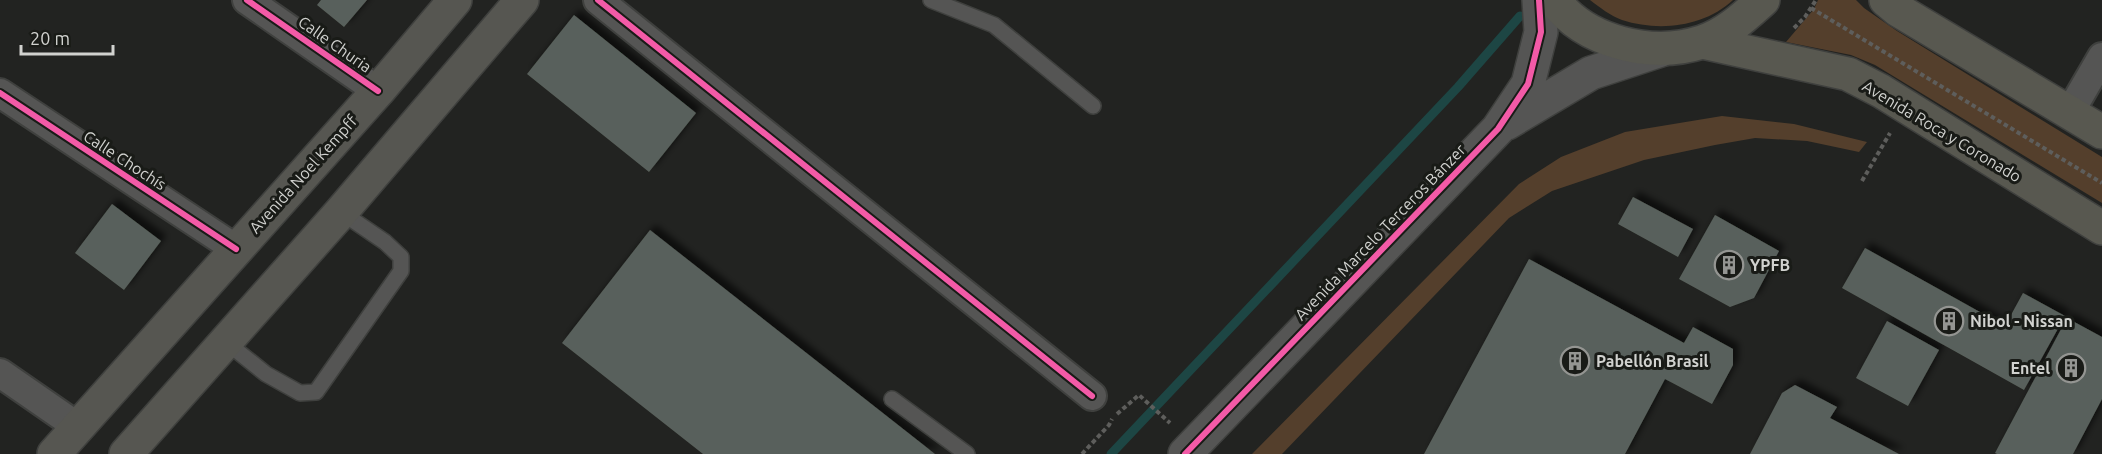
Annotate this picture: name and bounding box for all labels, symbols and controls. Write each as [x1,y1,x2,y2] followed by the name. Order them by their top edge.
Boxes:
[295,12,375,76] street label: Calle Churia
[21,18,112,56] scale bar
[30,28,70,48] text: 20 m
[1860,77,2024,185] street label: Avenida Roca y Coronado
[245,111,361,237] street label: Avenida Noel Kempff
[80,127,170,193] street label: Calle Chochís
[1291,140,1469,324] street label: Avenida Marcelo Terceros Bánzer
[1713,249,1745,281] building icon: YPFB
[1750,256,1790,274] place label: YPFB
[1933,305,1965,337] building icon: Nibol - Nissan
[1970,312,2073,330] place label: Nibol - Nissan
[1559,345,1591,377] building icon: Pabellón Brasil
[1596,352,1709,370] place label: Pabellón Brasil
[2055,352,2087,384] building icon: Entel
[2010,359,2050,377] place label: Entel

